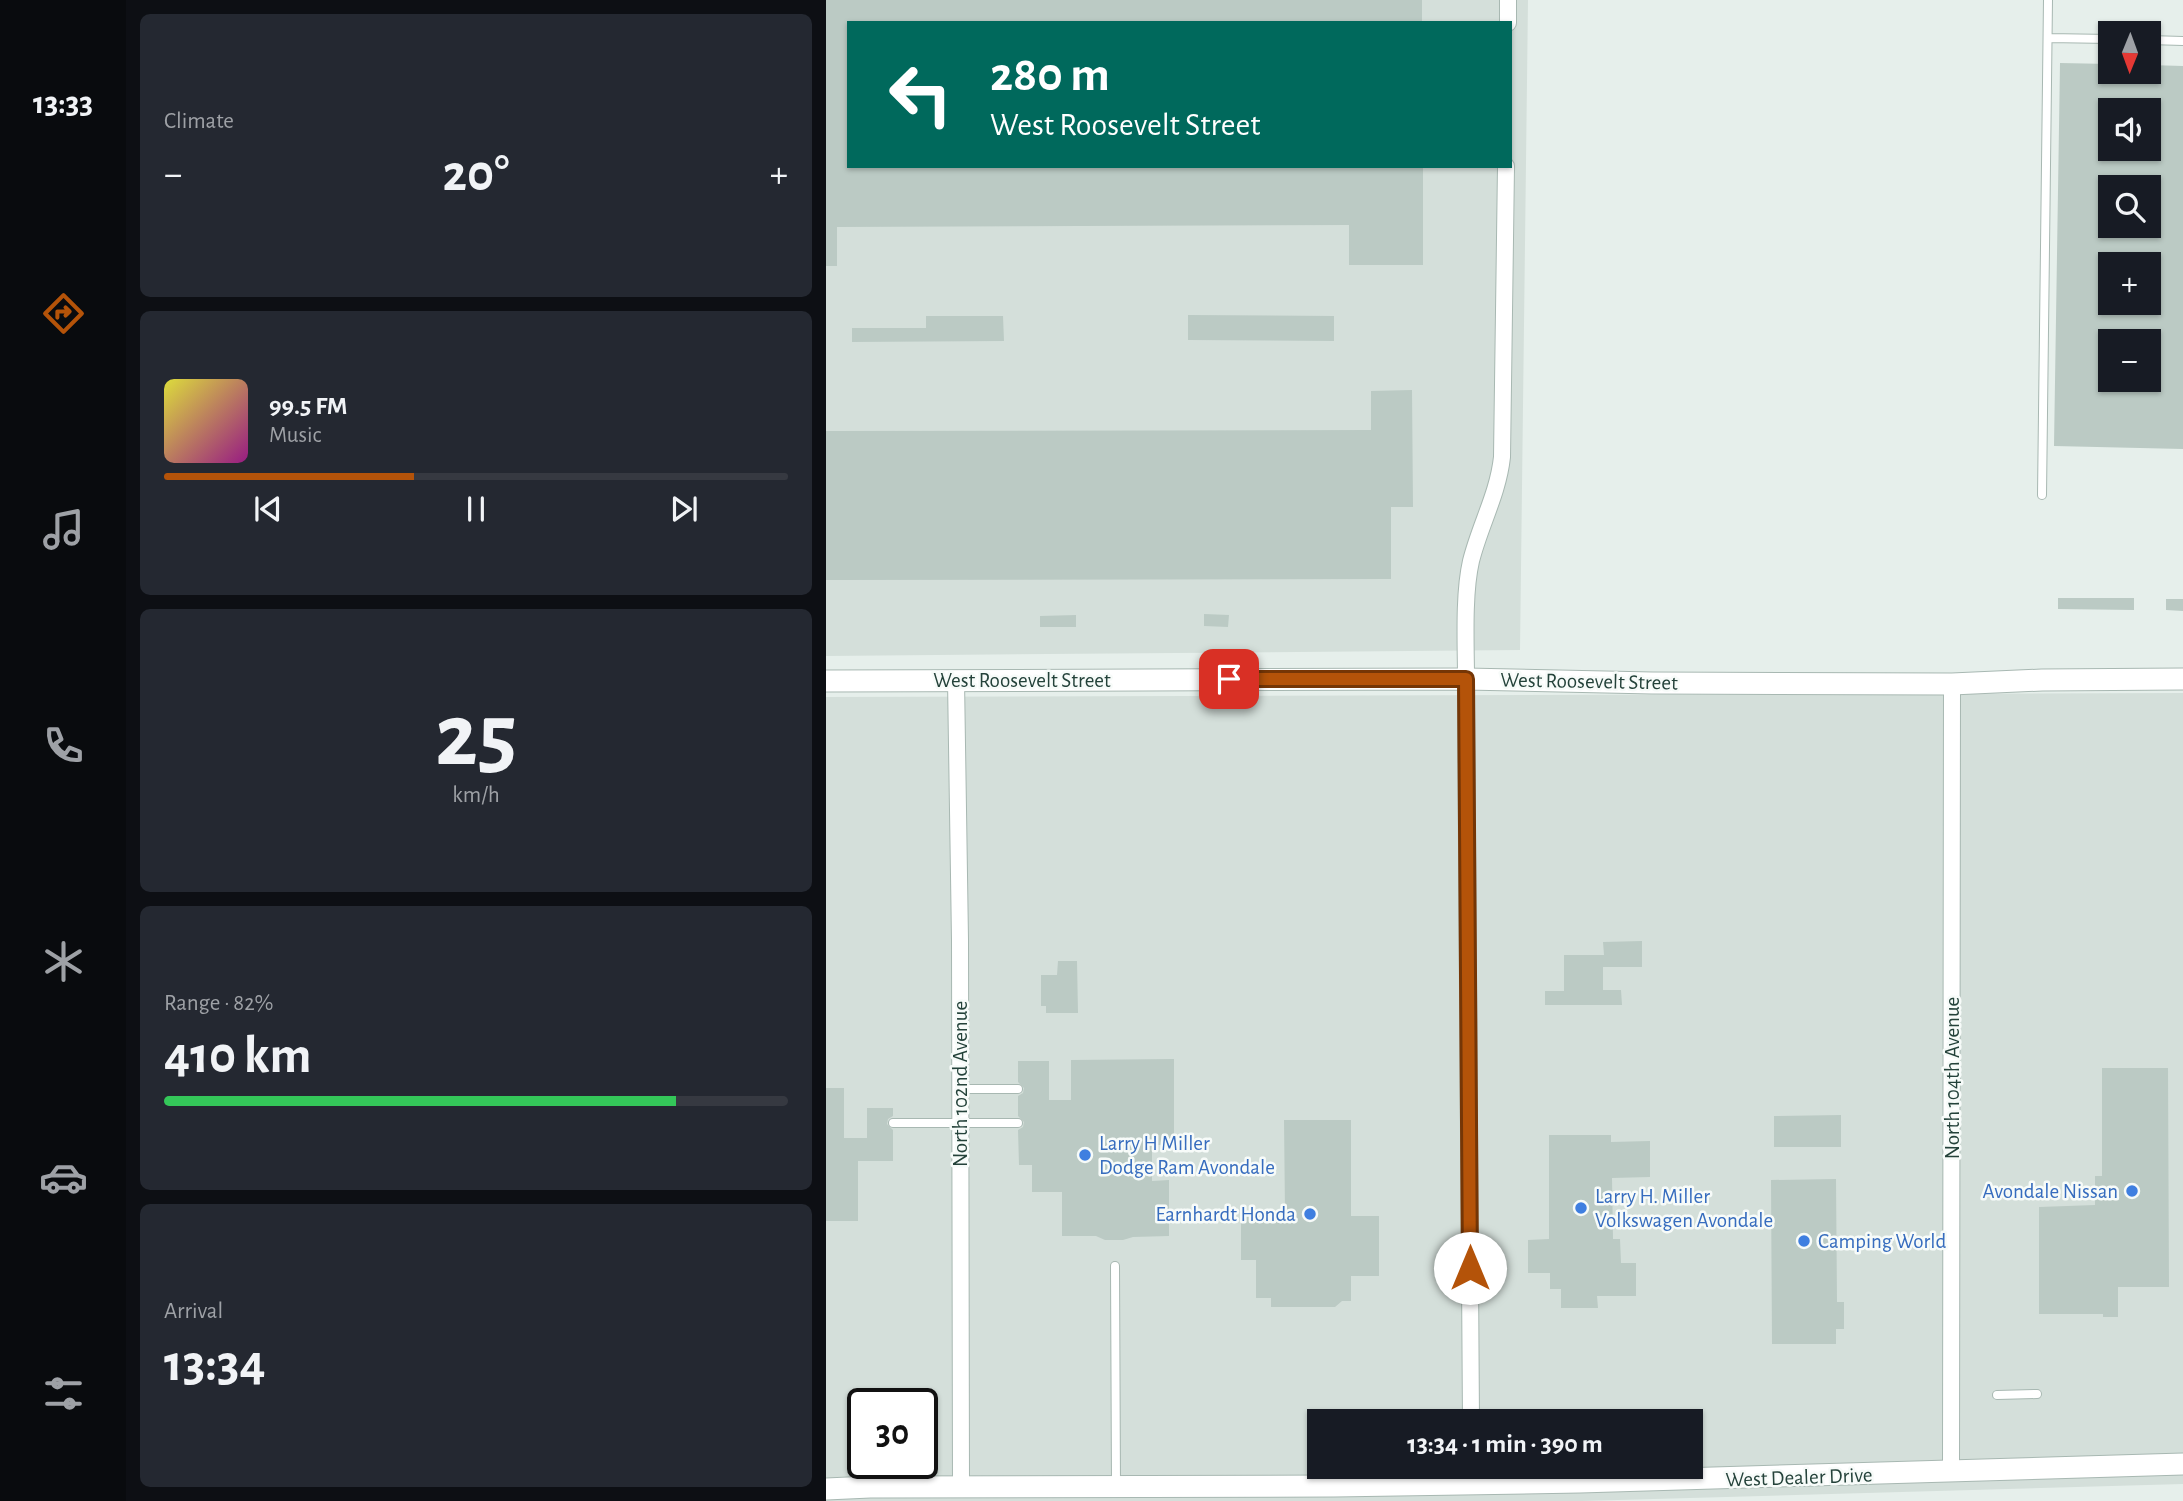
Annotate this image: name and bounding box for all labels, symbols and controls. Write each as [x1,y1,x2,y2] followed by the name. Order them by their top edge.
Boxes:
[2098,21,2161,84] north arrow
[2098,21,2161,392] map controls
[875,49,966,140] icon: left
[990,51,1110,100] text: 280 m
[33,87,93,119] text: 13:33
[2098,98,2161,161] button: sound
[990,109,1260,141] text: West Roosevelt Street
[164,110,234,133] text: Climate
[443,148,509,200] text: 20°
[164,156,182,194] text: −
[770,156,788,194] text: +
[2098,175,2161,238] button: search
[2098,252,2161,315] button: +
[39,289,88,338] icon: directions
[2098,329,2161,392] button: −
[269,393,348,419] text: 99.5 FM
[269,424,321,447] text: Music
[249,490,287,528] icon: previous
[457,490,495,528] icon: pause
[665,490,703,528] icon: next
[39,505,88,554] icon: music
[1199,649,1259,709] pin
[1210,660,1248,698] icon: arrive
[1500,669,1678,694] street label: West Roosevelt Street
[933,670,1111,691] street label: West Roosevelt Street
[435,691,517,782] text: 25
[39,721,88,770] icon: phone
[452,784,500,807] text: km/h
[39,937,88,986] icon: climate
[164,992,274,1015] text: Range · 82%
[1942,997,1963,1159] street label: North 104th Avenue
[950,1001,971,1167] street label: North 102nd Avenue
[164,1030,312,1082] text: 410 km
[1099,1133,1275,1178] place label: Larry H Miller Dodge Ram Avondale
[1077,1147,1093,1163] marker: Larry H Miller Dodge Ram Avondale
[39,1153,88,1202] icon: car
[1983,1181,2118,1202] place label: Avondale Nissan
[2124,1183,2140,1199] marker: Avondale Nissan
[1595,1186,1773,1231] place label: Larry H. Miller Volkswagen Avondale
[1573,1200,1589,1216] marker: Larry H. Miller Volkswagen Avondale
[1156,1204,1296,1225] place label: Earnhardt Honda
[1302,1206,1318,1222] marker: Earnhardt Honda
[1433,1231,1507,1305] position arrow
[1818,1231,1946,1252] place label: Camping World
[1796,1233,1812,1249] marker: Camping World
[164,1300,223,1323] text: Arrival
[164,1338,266,1390] text: 13:34
[39,1369,88,1418] icon: filters
[847,1388,938,1479] speed limit sign: 30
[1407,1431,1603,1457] text: 13:34 · 1 min · 390 m
[1725,1464,1873,1491] street label: West Dealer Drive

